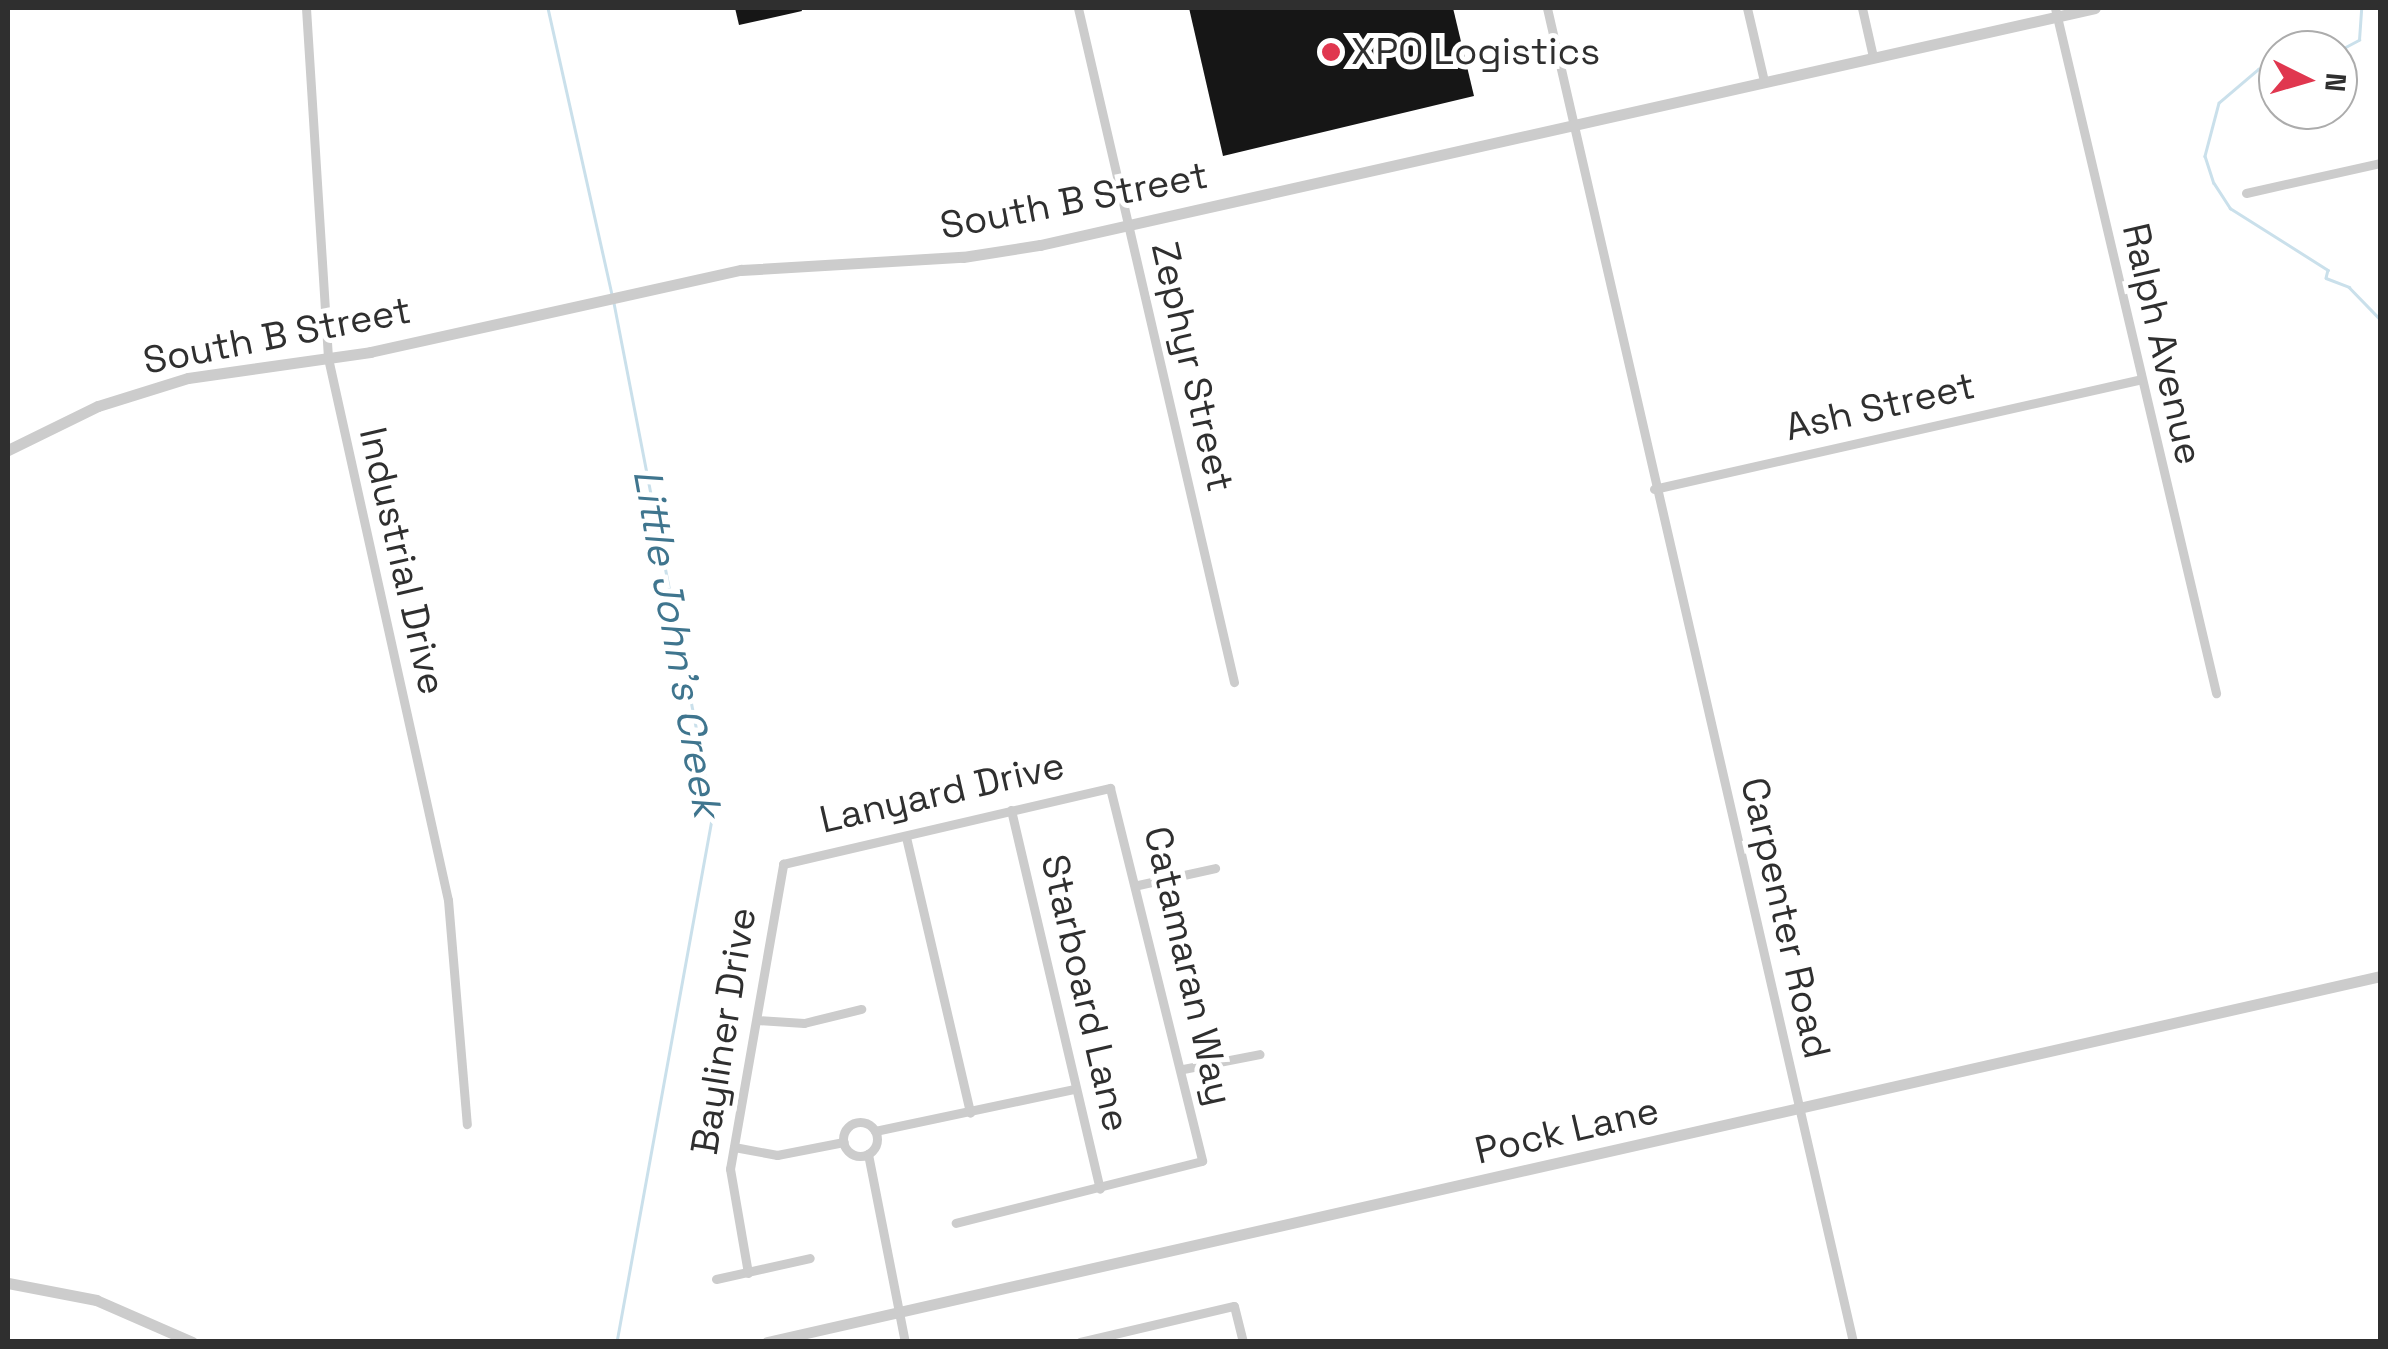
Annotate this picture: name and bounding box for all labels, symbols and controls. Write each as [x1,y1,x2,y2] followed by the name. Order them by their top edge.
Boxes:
[1351,29,1600,75] place label: XPO Logistics
[2258,30,2358,130] north arrow
[1320,41,1342,63] marker: XPO Logistics
[2317,72,2355,93] text: N
[936,153,1212,249] street label: South B Street
[2112,219,2212,469] street label: Ralph Avenue
[1141,238,1243,496] street label: Zephyr Street
[139,288,415,384] street label: South B Street
[1781,363,1979,451] street label: Ash Street
[349,423,455,699] street label: Industrial Drive
[623,465,731,821] water label: Little John's Creek
[815,743,1069,843] street label: Lanyard Drive
[1731,773,1839,1063] street label: Carpenter Road
[1134,822,1242,1110] street label: Catamaran Way
[1031,850,1139,1136] street label: Starboard Lane
[682,904,766,1158] street label: Bayliner Drive
[1471,1088,1663,1174] street label: Pock Lane

